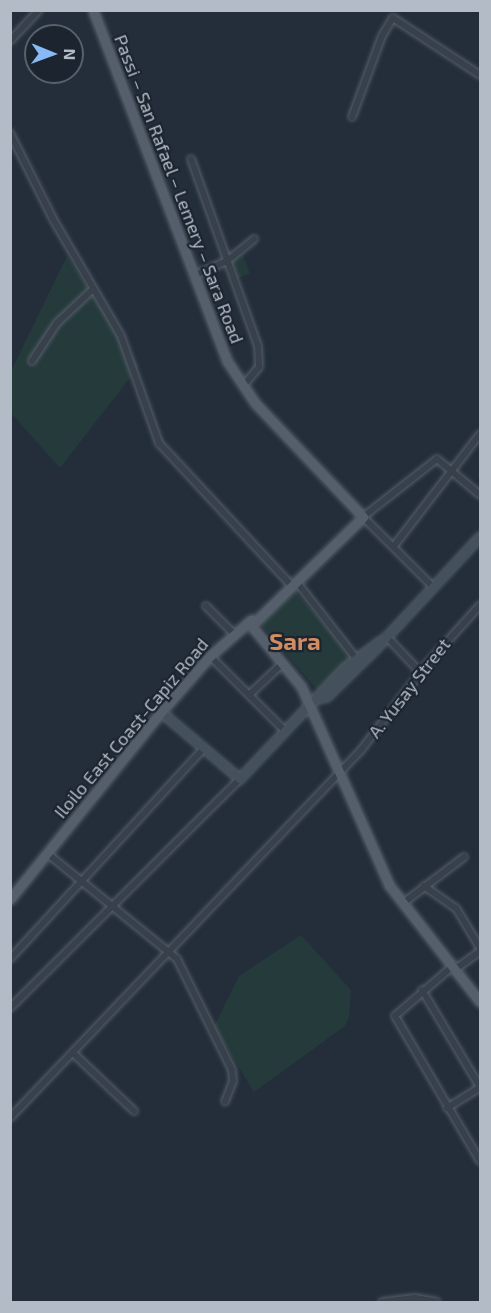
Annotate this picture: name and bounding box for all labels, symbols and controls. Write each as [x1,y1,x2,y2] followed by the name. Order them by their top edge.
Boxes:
[24,24,84,84] north arrow
[110,31,248,347] street label: Passi – San Rafael – Lemery – Sara Road
[61,48,80,60] text: N
[269,627,321,655] district label: Sara
[49,634,213,822] street label: Iloilo East Coast-Capiz Road
[363,634,455,742] street label: A. Yusay Street

